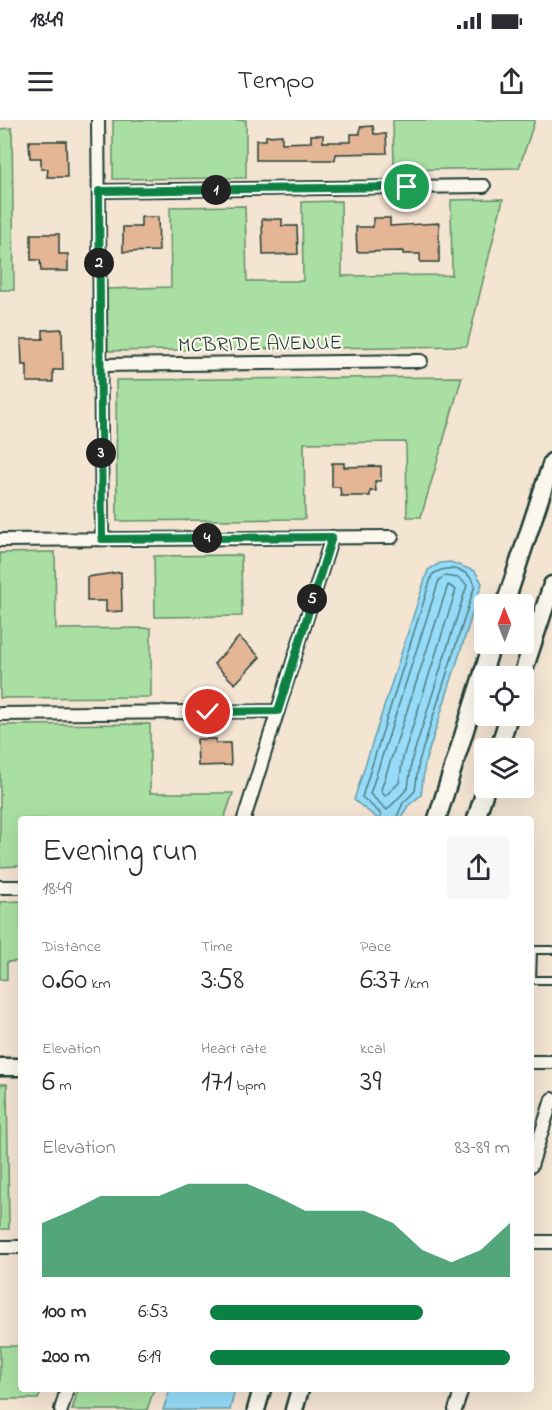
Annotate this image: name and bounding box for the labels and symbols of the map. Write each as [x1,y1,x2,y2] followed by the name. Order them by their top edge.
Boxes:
[381,161,432,212] pin
[201,175,231,205] pin: 1
[84,248,114,278] pin: 2
[178,329,342,361] street label: MCBRIDE AVENUE
[86,438,116,468] pin: 3
[192,523,222,553] pin: 4
[297,584,327,614] pin: 5
[474,594,534,654] north arrow
[182,686,233,737] pin

